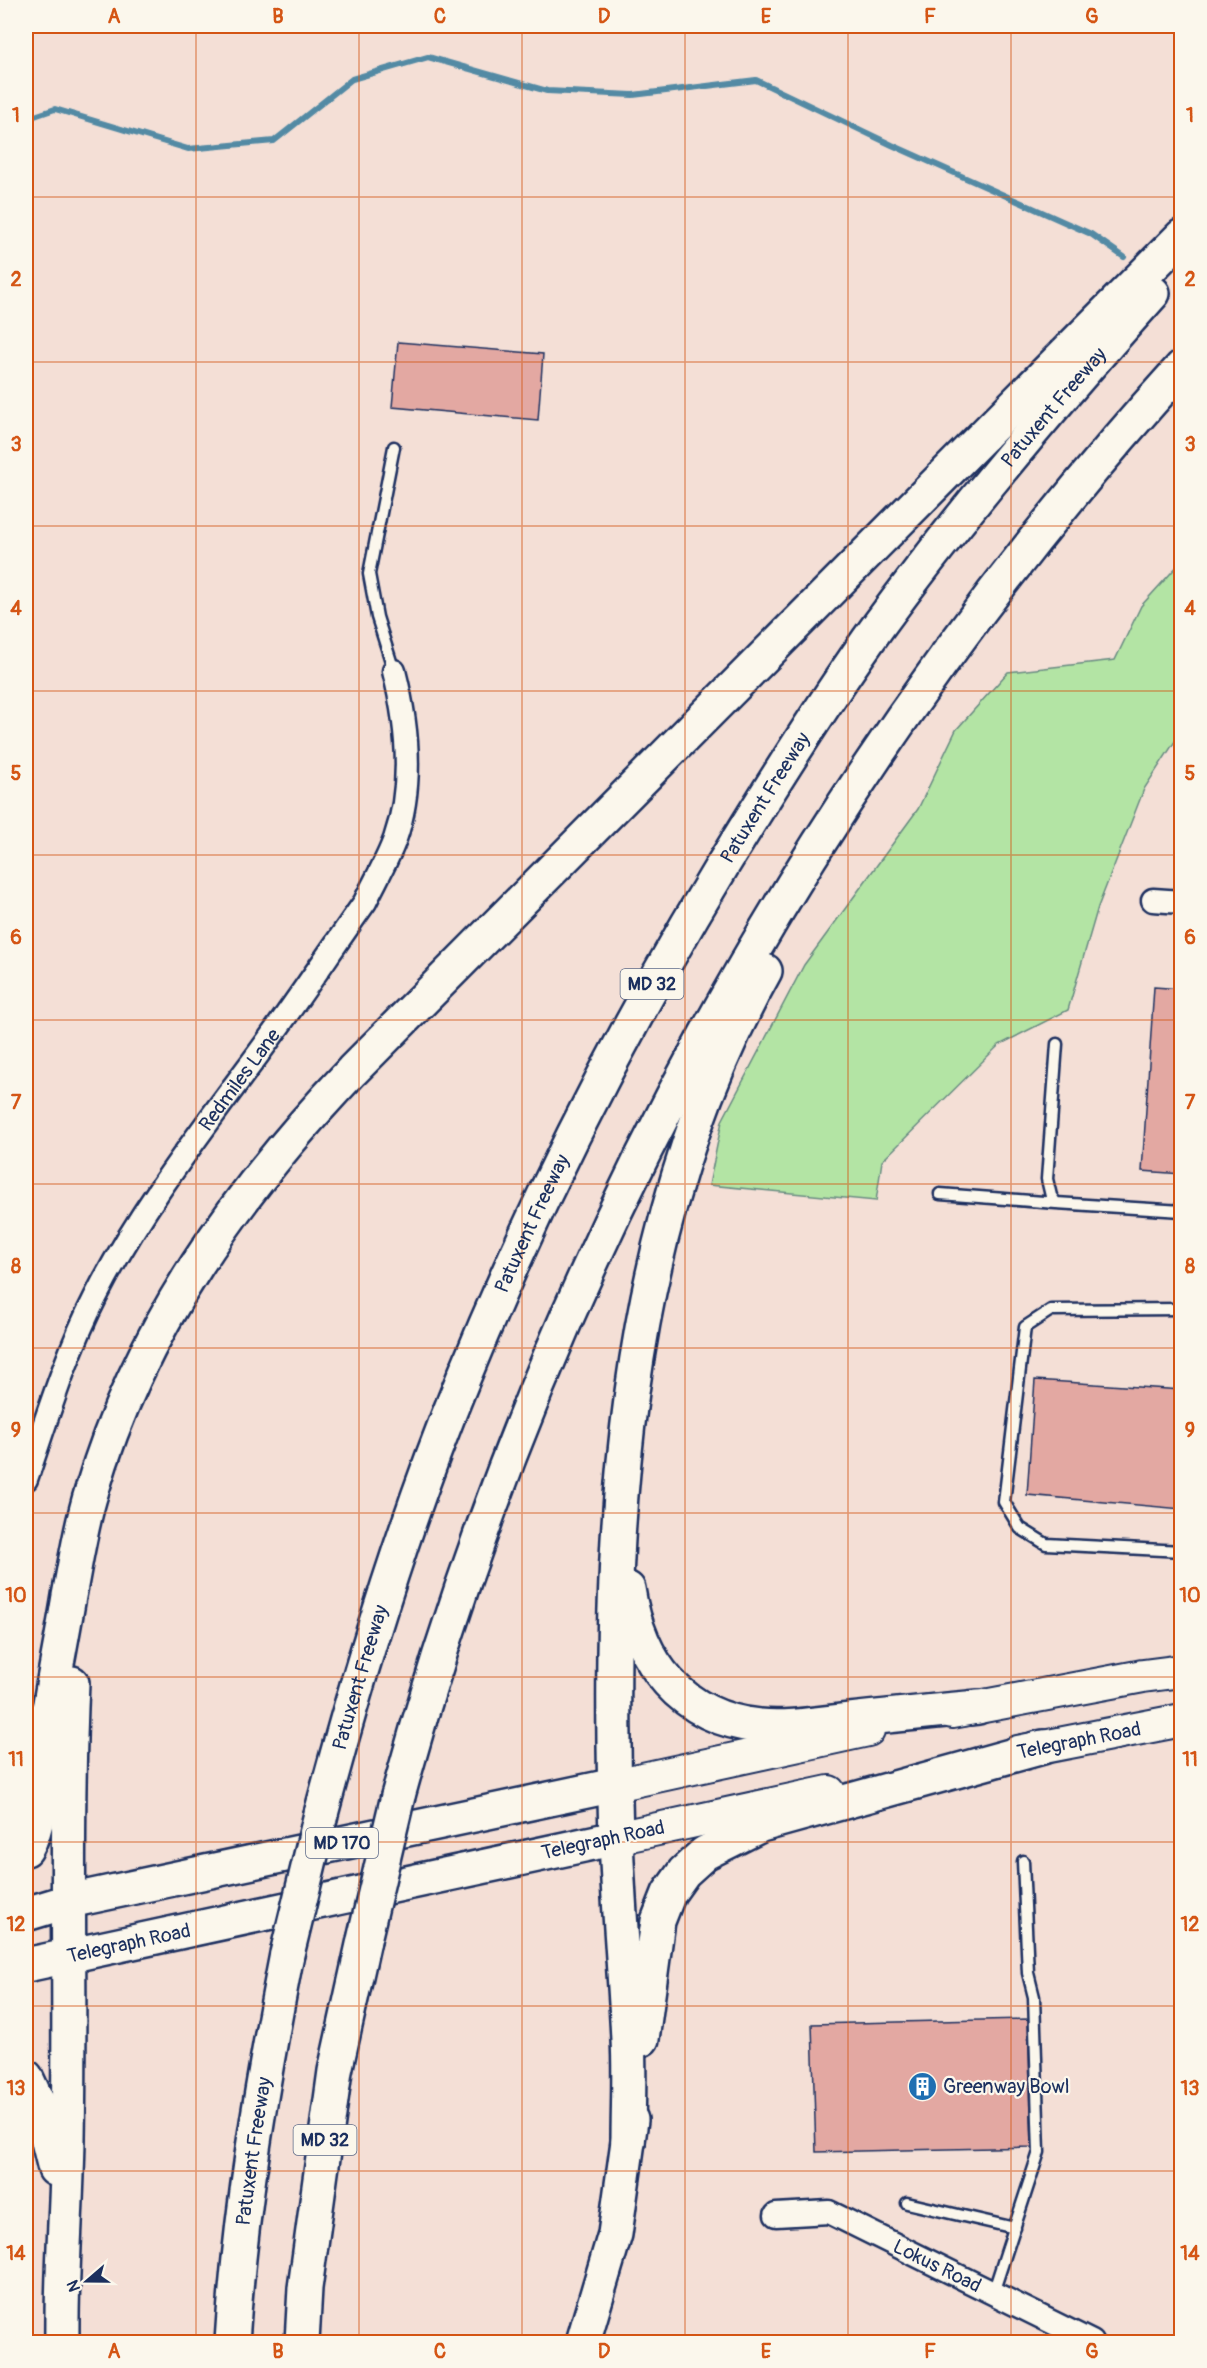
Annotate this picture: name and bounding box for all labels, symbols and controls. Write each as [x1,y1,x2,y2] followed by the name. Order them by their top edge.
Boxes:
[108,4,121,29] text: A
[272,4,284,29] text: B
[434,4,446,29] text: C
[598,4,611,29] text: D
[761,4,772,29] text: E
[924,4,936,29] text: F
[1085,4,1099,29] text: G
[12,103,20,128] text: 1
[1186,103,1194,128] text: 1
[10,267,22,292] text: 2
[1184,267,1196,292] text: 2
[995,342,1112,472] street label: Patuxent Freeway
[10,432,22,457] text: 3
[1184,432,1196,457] text: 3
[10,596,22,621] text: 4
[1184,596,1196,621] text: 4
[714,727,816,868] street label: Patuxent Freeway
[11,761,22,786] text: 5
[1185,761,1196,786] text: 5
[10,925,22,950] text: 6
[1184,925,1196,950] text: 6
[620,969,684,999] road number: MD 32
[193,1023,286,1136] street label: Redmiles Lane
[11,1090,22,1115] text: 7
[1185,1090,1196,1115] text: 7
[489,1150,575,1296] street label: Patuxent Freeway
[11,1254,21,1279] text: 8
[1185,1254,1195,1279] text: 8
[11,1418,21,1443] text: 9
[1185,1418,1195,1443] text: 9
[5,1583,27,1608] text: 10
[1179,1583,1201,1608] text: 10
[327,1601,393,1753] street label: Patuxent Freeway
[1015,1716,1143,1764] street label: Telegraph Road
[8,1747,24,1772] text: 11
[1182,1747,1198,1772] text: 11
[539,1815,667,1865] street label: Telegraph Road
[306,1828,378,1858] road number: MD 170
[7,1912,26,1937] text: 12
[1181,1912,1200,1937] text: 12
[65,1917,193,1968] street label: Telegraph Road
[906,2070,938,2102] building icon: Greenway Bowl
[943,2074,1069,2099] place label: Greenway Bowl
[230,2075,277,2227] street label: Patuxent Freeway
[7,2076,25,2101] text: 13
[1181,2076,1199,2101] text: 13
[294,2125,356,2155] road number: MD 32
[889,2233,986,2298] street label: Lokus Road
[6,2241,26,2266] text: 14
[1180,2241,1200,2266] text: 14
[57,2251,117,2311] north arrow
[63,2277,85,2294] text: N
[108,2339,121,2364] text: A
[272,2339,284,2364] text: B
[434,2339,446,2364] text: C
[598,2339,611,2364] text: D
[761,2339,772,2364] text: E
[924,2339,936,2364] text: F
[1085,2339,1099,2364] text: G

